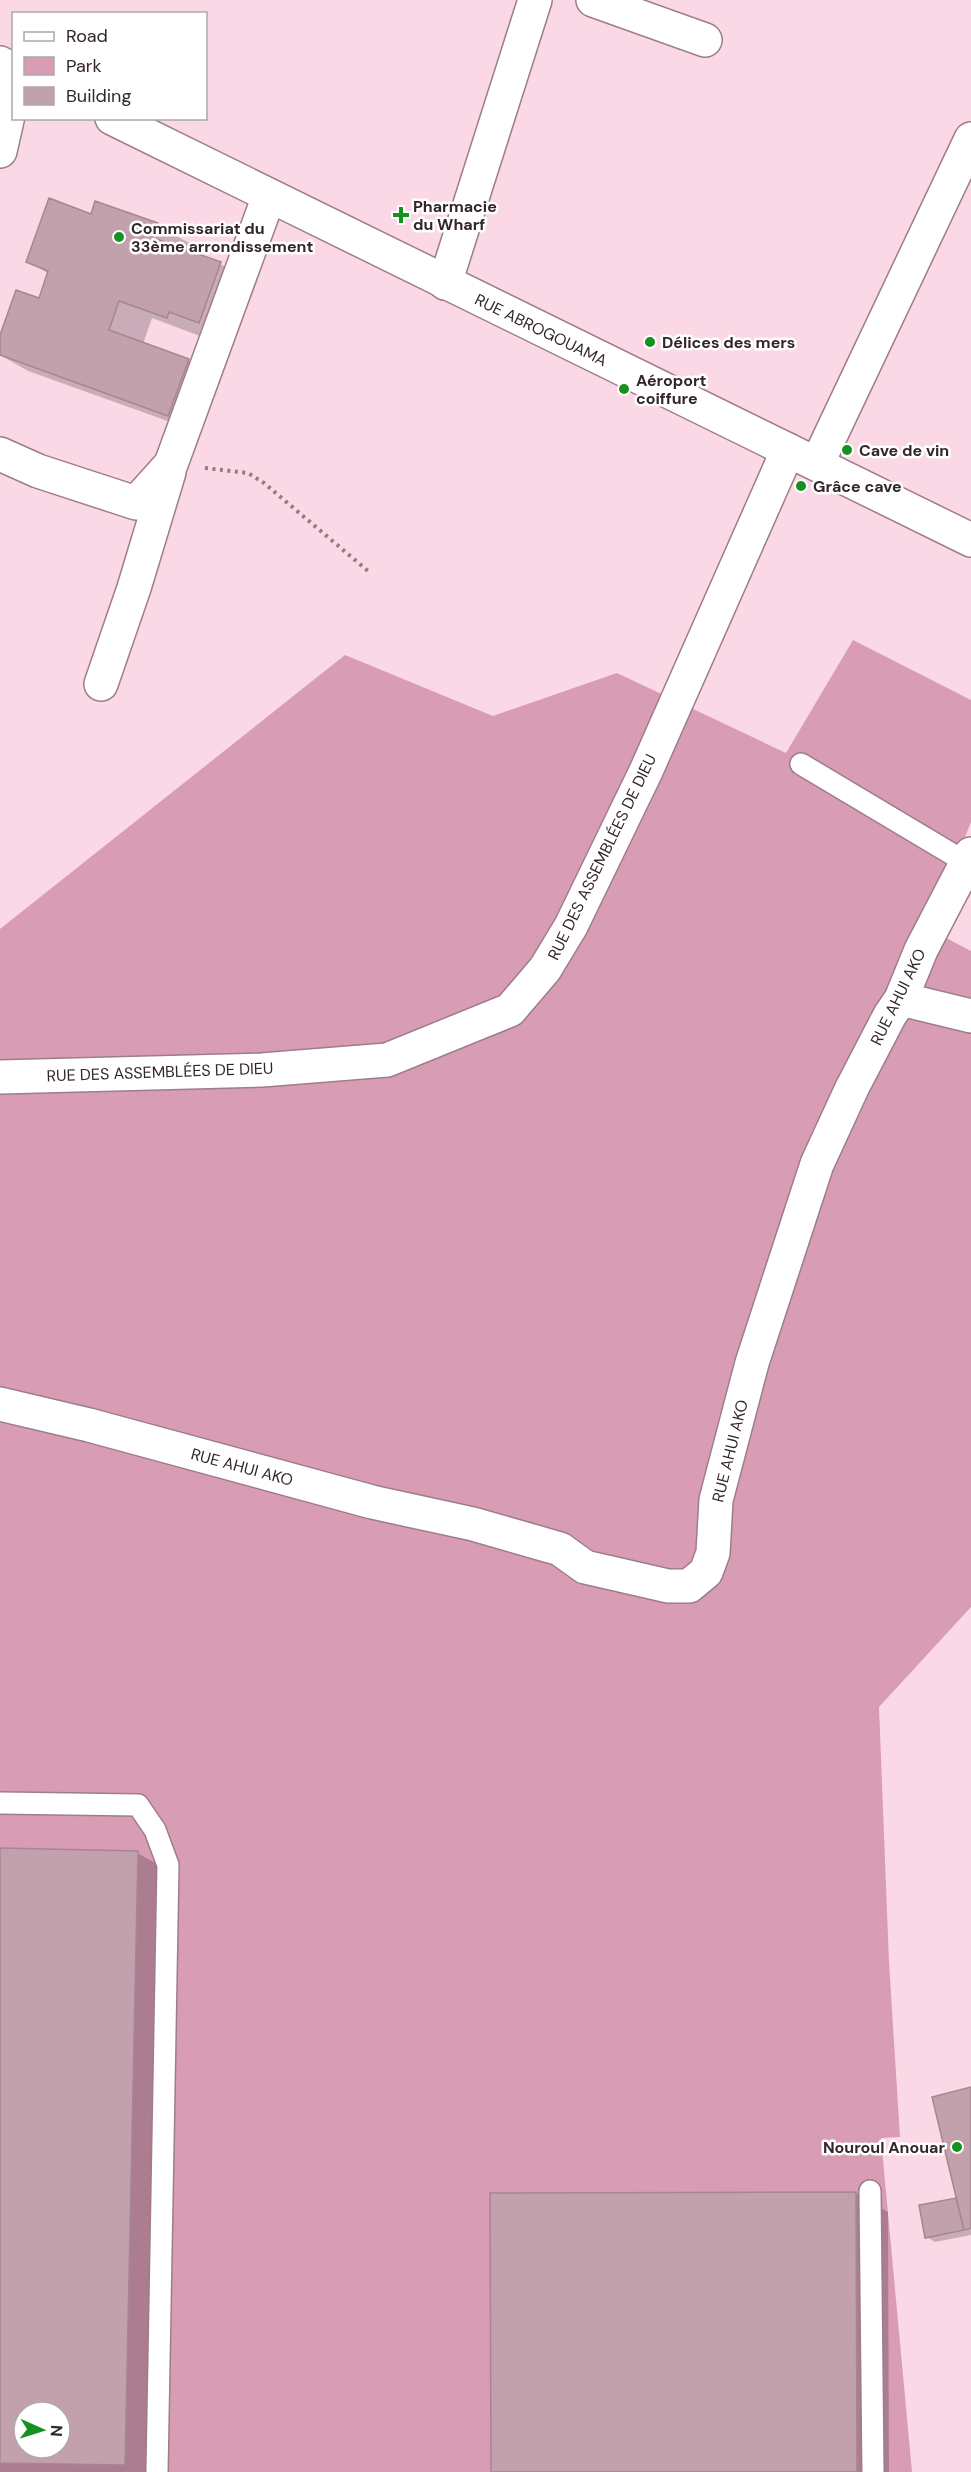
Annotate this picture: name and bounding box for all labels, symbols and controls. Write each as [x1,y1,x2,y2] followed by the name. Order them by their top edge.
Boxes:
[12,12,207,120] legend
[66,24,108,48] text: Road
[66,54,102,78] text: Park
[66,84,131,108] text: Building
[413,196,497,235] place label: Pharmacie du Wharf
[394,208,408,222] marker: Pharmacie du Wharf
[131,218,313,257] place label: Commissariat du 33ème arrondissement
[112,230,126,244] marker: Commissariat du 33ème arrondissement
[471,289,611,371] street label: RUE ABROGOUAMA
[662,332,795,353] place label: Délices des mers
[643,335,657,349] marker: Délices des mers
[636,370,707,409] place label: Aéroport coiffure
[617,382,631,396] marker: Aéroport coiffure
[859,440,949,461] place label: Cave de vin
[840,443,854,457] marker: Cave de vin
[813,476,902,497] place label: Grâce cave
[794,479,808,493] marker: Grâce cave
[543,750,661,964] street label: RUE DES ASSEMBLÉES DE DIEU
[866,945,930,1049] street label: RUE AHUI AKO
[46,1058,274,1086] street label: RUE DES ASSEMBLÉES DE DIEU
[707,1398,753,1504] street label: RUE AHUI AKO
[189,1443,295,1491] street label: RUE AHUI AKO
[823,2137,945,2158] place label: Nouroul Anouar
[950,2140,964,2154] marker: Nouroul Anouar
[12,2400,72,2460] north arrow
[46,2424,67,2437] text: N

